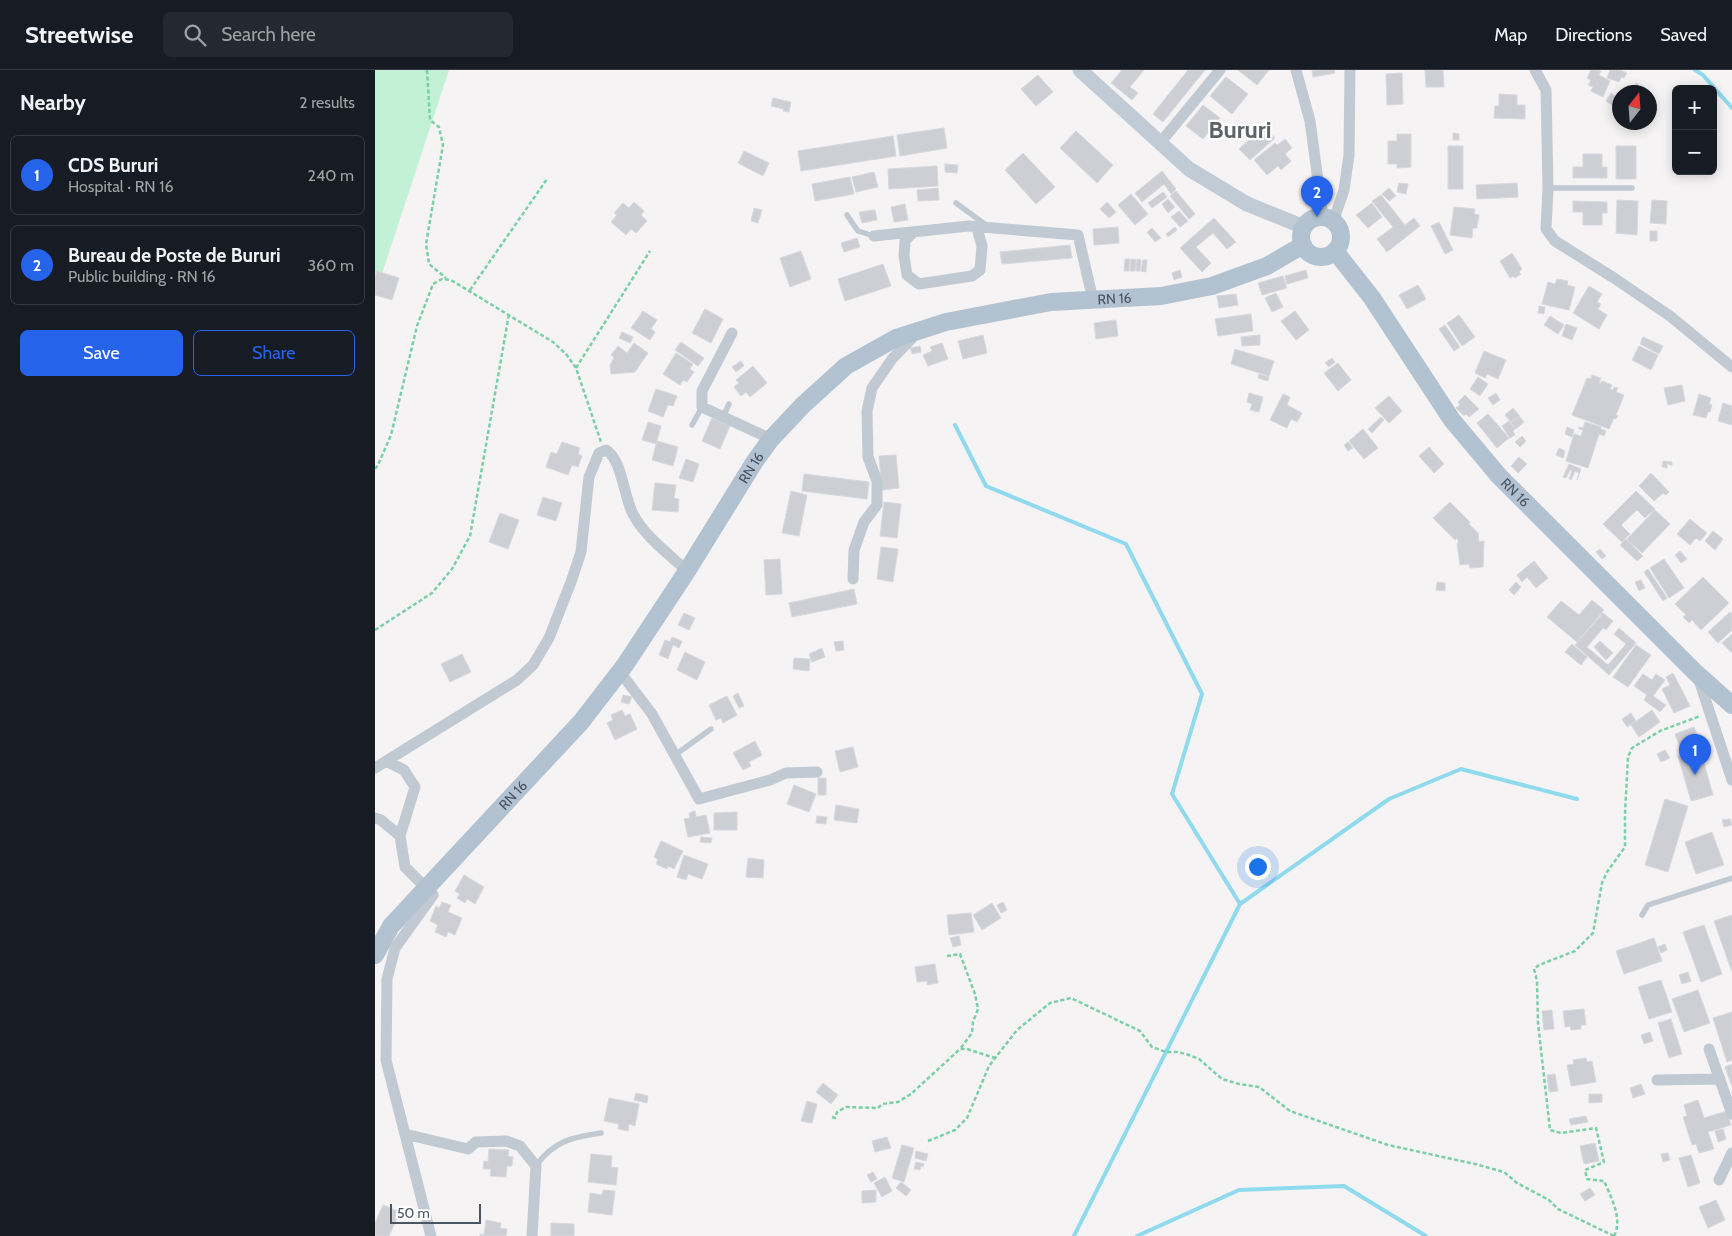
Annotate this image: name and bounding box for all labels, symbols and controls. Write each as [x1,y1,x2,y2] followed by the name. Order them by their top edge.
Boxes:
[163,12,513,57] search box
[25,20,133,49] text: Streetwise
[181,21,209,49] icon: search
[221,23,316,46] text: Search here
[1494,24,1527,46] text: Map
[1555,24,1632,46] text: Directions
[1660,24,1707,46] text: Saved
[1612,85,1657,130] north arrow
[1672,85,1717,175] map controls
[1672,85,1717,130] button: +
[20,90,86,115] text: Nearby
[299,93,355,112] text: 2 results
[1209,115,1271,144] district label: Bururi
[1672,130,1717,175] button: −
[68,154,158,177] text: CDS Bururi
[34,166,40,185] text: 1
[308,166,354,185] text: 240 m
[1301,176,1333,217] pin: 2
[68,177,173,196] text: Hospital · RN 16
[68,244,281,267] text: Bureau de Poste de Bururi
[33,256,41,275] text: 2
[307,256,354,275] text: 360 m
[68,267,216,286] text: Public building · RN 16
[1097,289,1132,308] street label: RN 16
[20,330,183,376] button: Save
[193,330,355,376] button: Share
[734,448,768,487] street label: RN 16
[1497,474,1534,511] street label: RN 16
[1679,734,1711,775] pin: 1
[495,776,531,814] street label: RN 16
[1245,854,1271,880] your location
[390,1201,481,1224] scale bar
[397,1204,430,1222] text: 50 m

